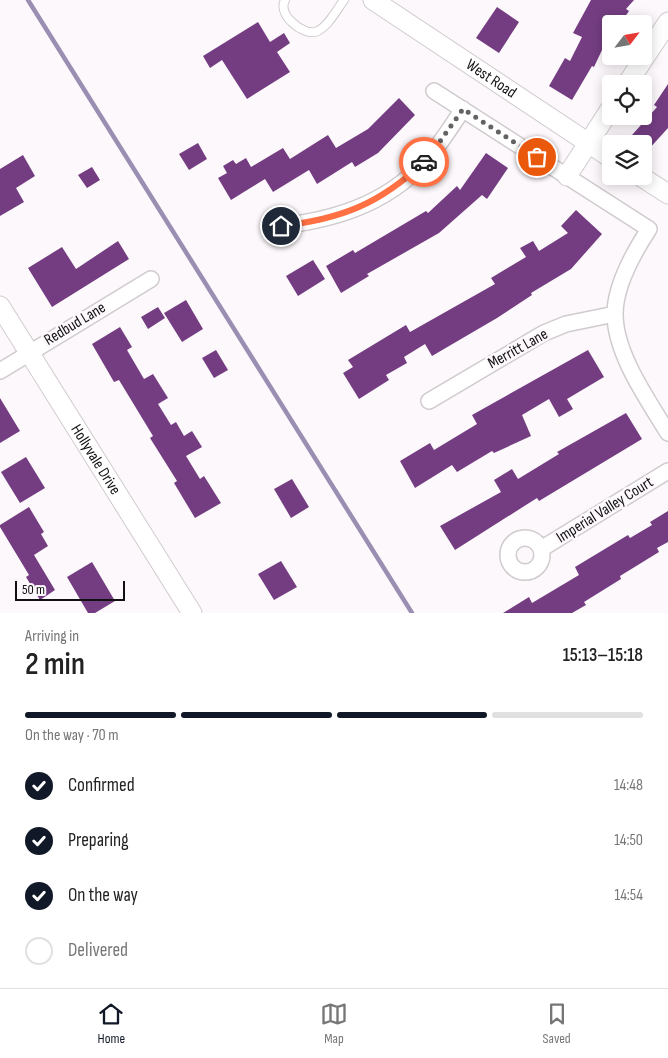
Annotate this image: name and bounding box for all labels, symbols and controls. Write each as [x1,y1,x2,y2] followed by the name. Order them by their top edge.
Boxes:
[602,15,652,65] north arrow
[602,15,652,185] map controls
[463,55,520,102] street label: West Road
[602,75,652,125] button: locate
[602,135,652,185] button: layers
[516,136,558,178] pin
[399,137,449,187] courier
[523,143,551,171] icon: bag
[410,148,438,176] icon: car
[260,205,302,247] pin
[267,212,295,240] icon: home
[41,298,109,350] street label: Redbud Lane
[485,325,551,373] street label: Merritt Lane
[67,421,125,498] street label: Hollyvale Drive
[553,473,657,547] street label: Imperial Valley Court
[15,578,125,601] scale bar
[22,581,45,598] text: 50 m
[25,627,79,646] text: Arriving in
[563,644,643,667] text: 15:13–15:18
[25,645,85,684] text: 2 min
[25,726,118,745] text: On the way · 70 m
[25,772,53,800] icon: check
[68,774,135,797] text: Confirmed
[614,776,643,795] text: 14:48
[25,827,53,855] icon: check
[68,829,129,852] text: Preparing
[614,831,643,850] text: 14:50
[25,882,53,910] icon: check
[68,884,138,907] text: On the way
[615,886,643,905] text: 14:54
[68,939,128,962] text: Delivered
[97,1000,125,1047] tab: Home
[320,1000,348,1047] tab: Map
[543,1000,571,1047] tab: Saved

